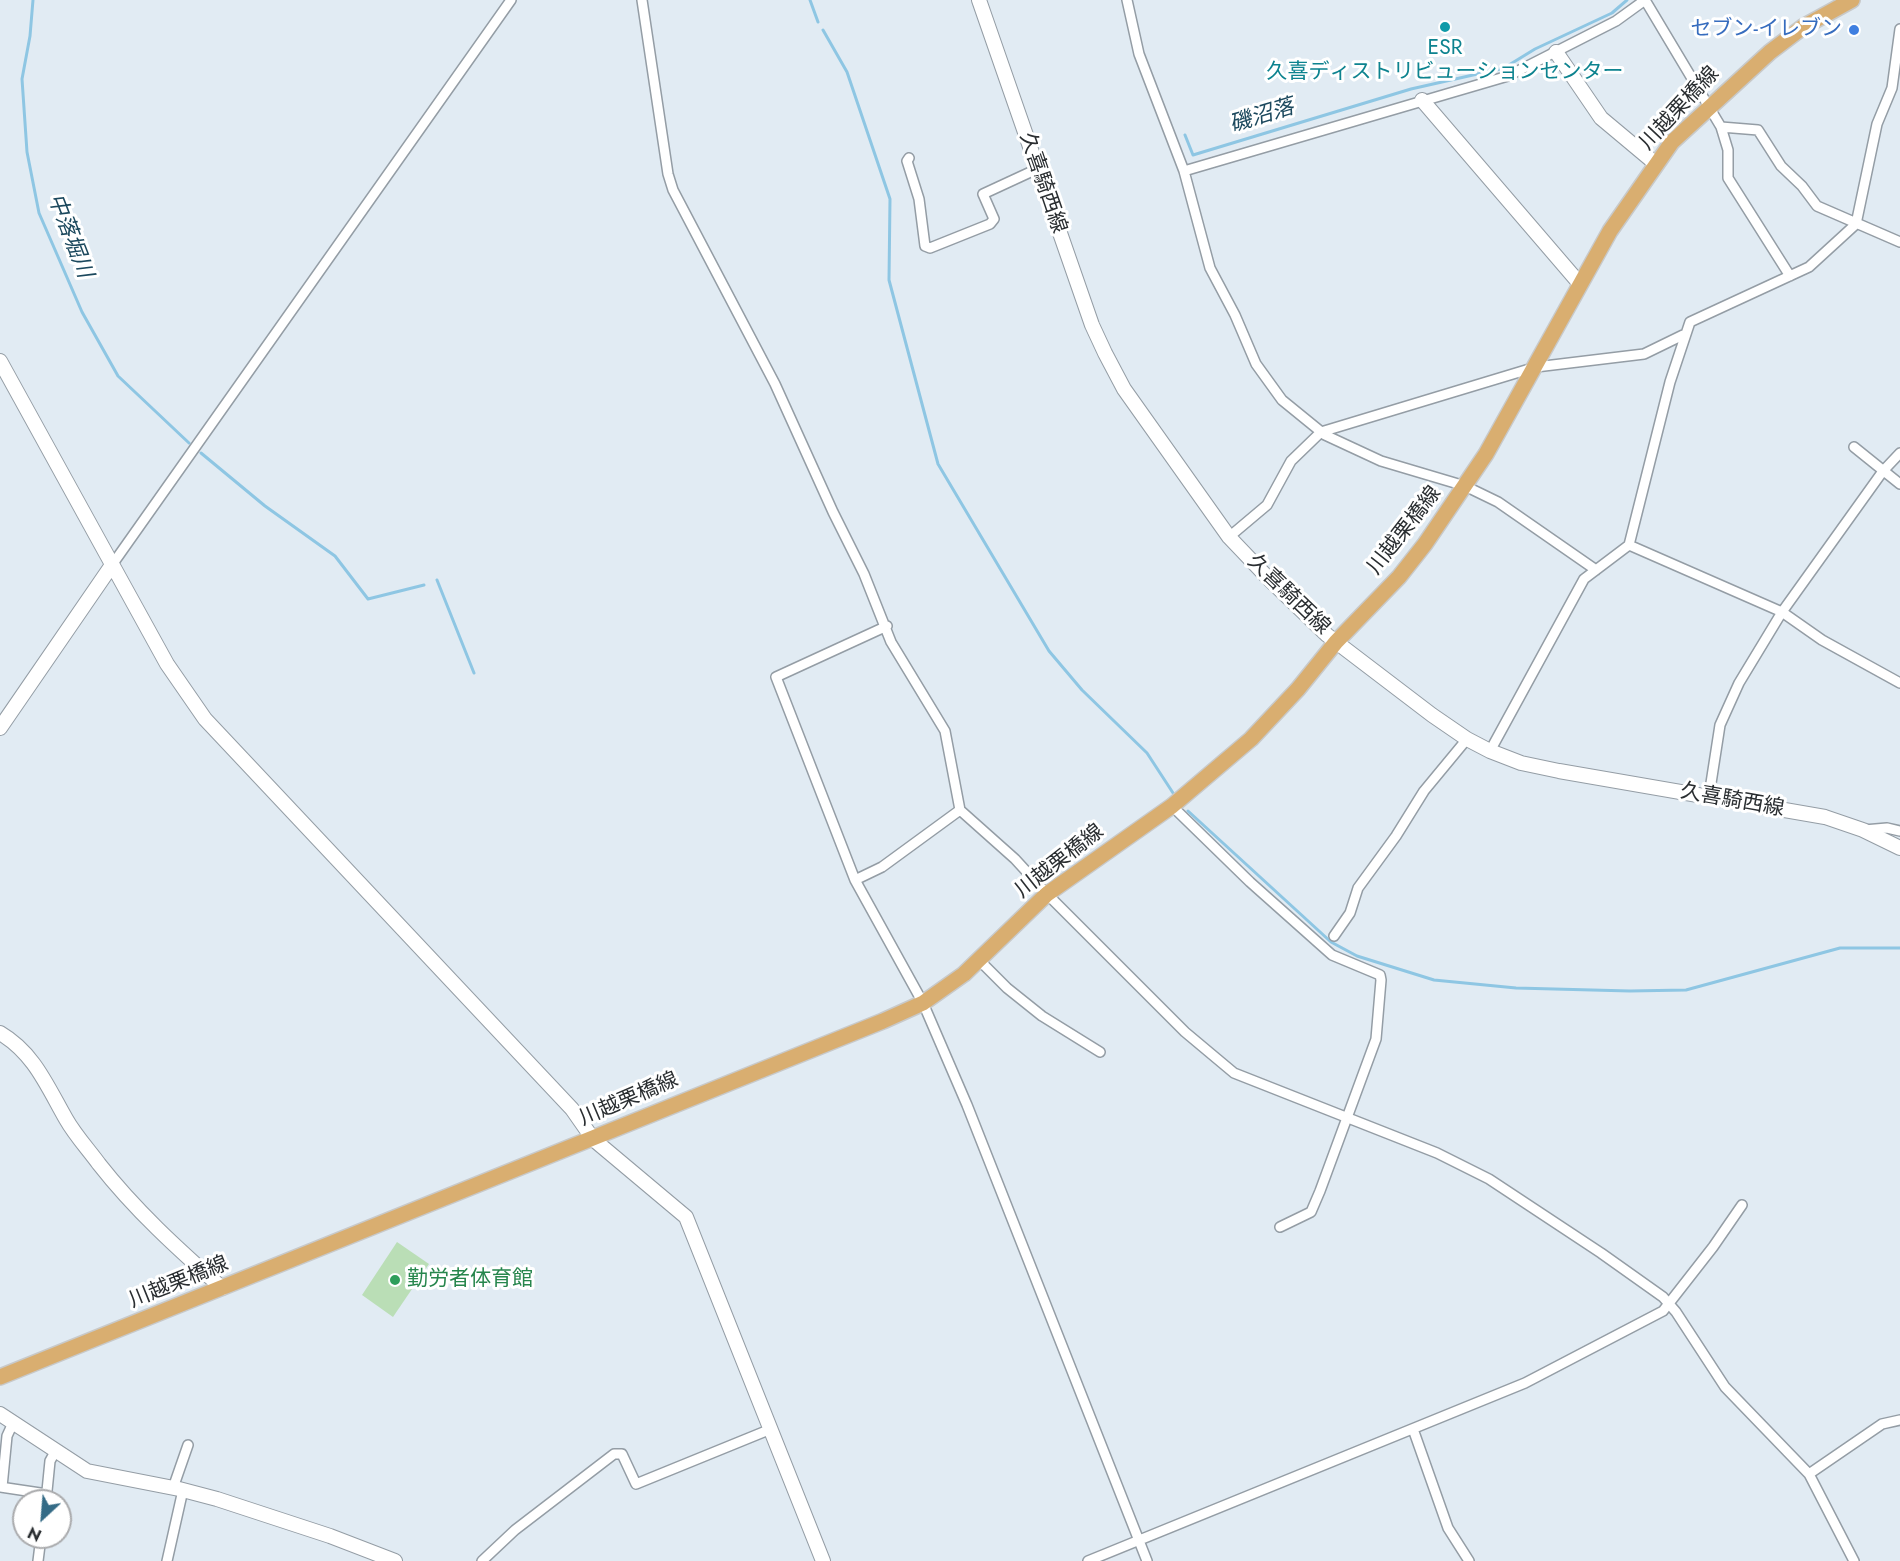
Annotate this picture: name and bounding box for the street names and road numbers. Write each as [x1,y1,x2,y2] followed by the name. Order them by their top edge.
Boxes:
[1635,62,1725,156] street label: 川越栗橋線
[1013,129,1071,237] street label: 久喜騎西線
[1363,482,1447,580] street label: 川越栗橋線
[1241,549,1335,641] street label: 久喜騎西線
[1678,779,1786,823] street label: 久喜騎西線
[1011,820,1109,904] street label: 川越栗橋線
[576,1068,682,1132] street label: 川越栗橋線
[126,1252,232,1314] street label: 川越栗橋線

